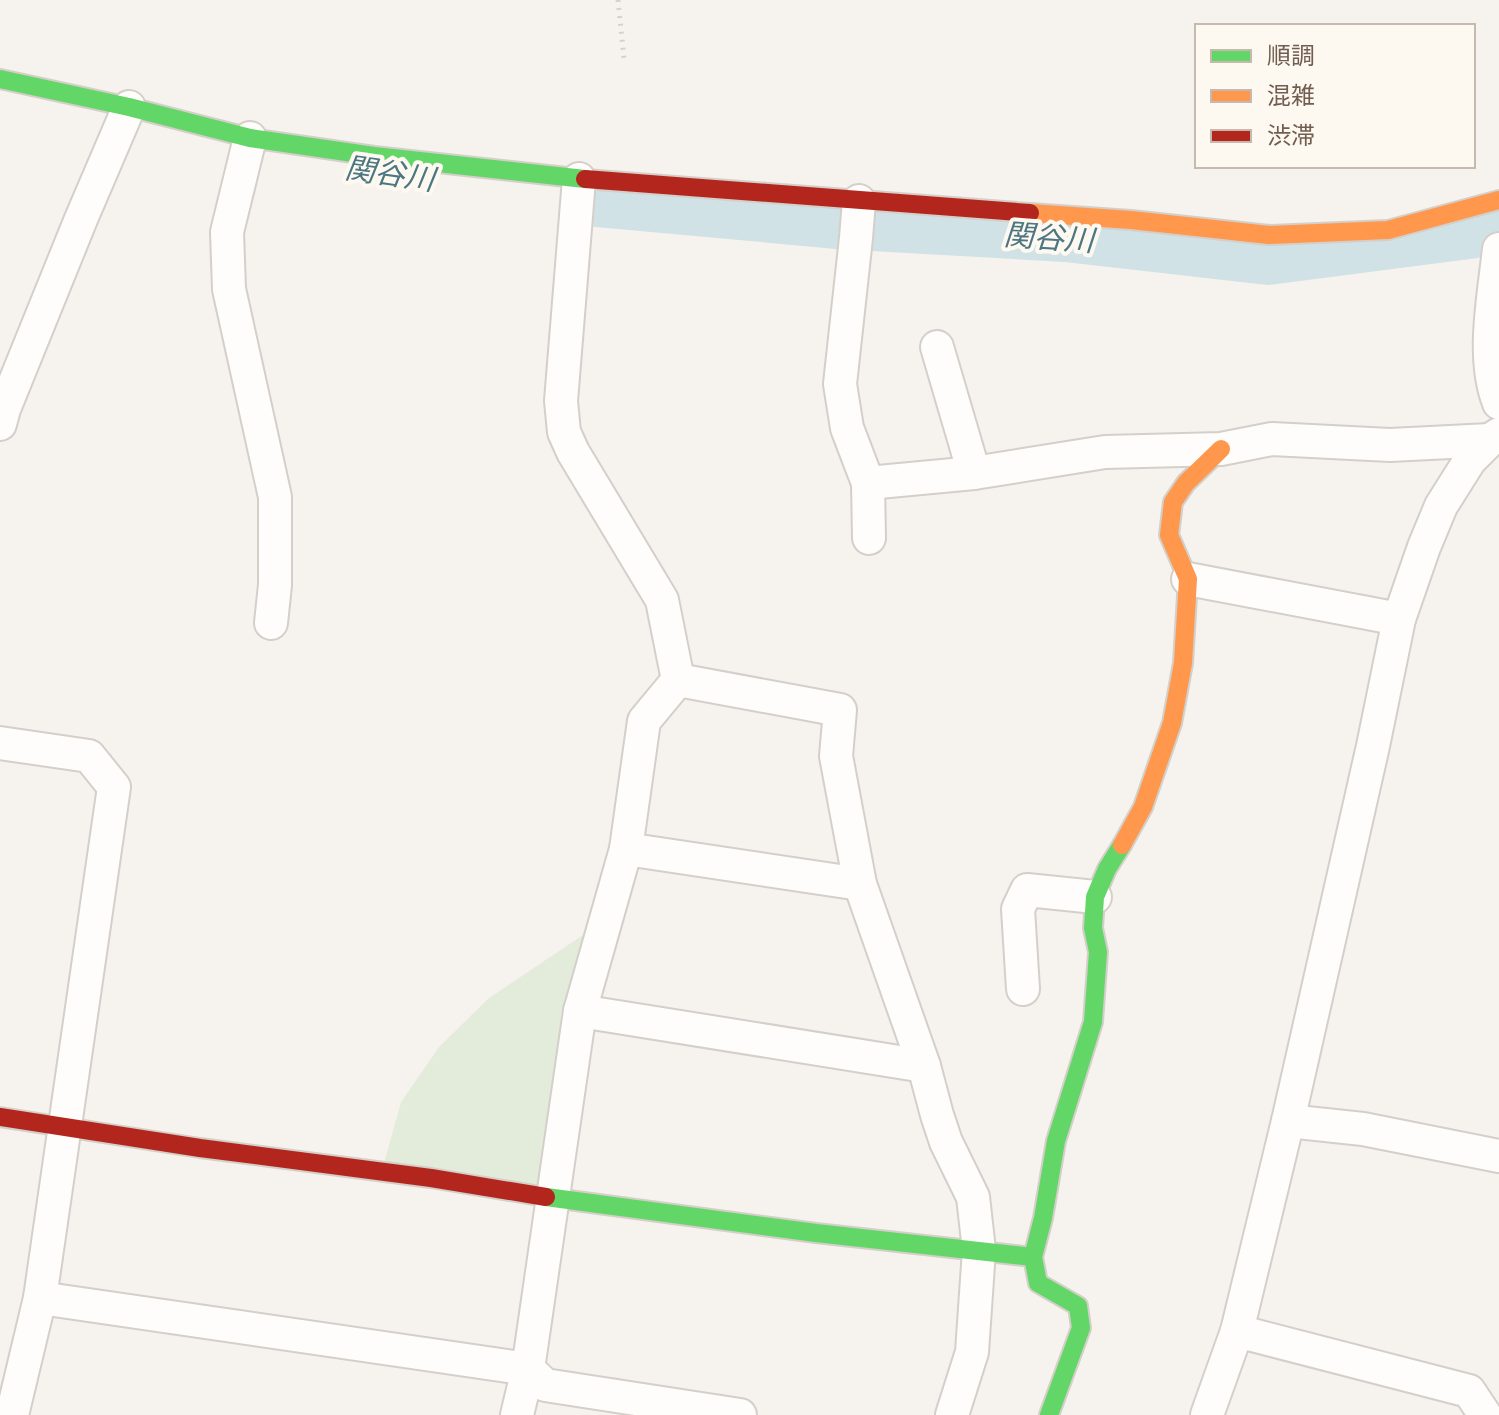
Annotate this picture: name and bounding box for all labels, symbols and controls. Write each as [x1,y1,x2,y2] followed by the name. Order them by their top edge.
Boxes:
[1195,24,1475,168] legend
[1267,40,1315,69] text: 順調
[1267,80,1315,109] text: 混雑
[1267,120,1315,149] text: 渋滞
[343,149,440,198] water label: 関谷川
[1003,216,1098,258] water label: 関谷川

